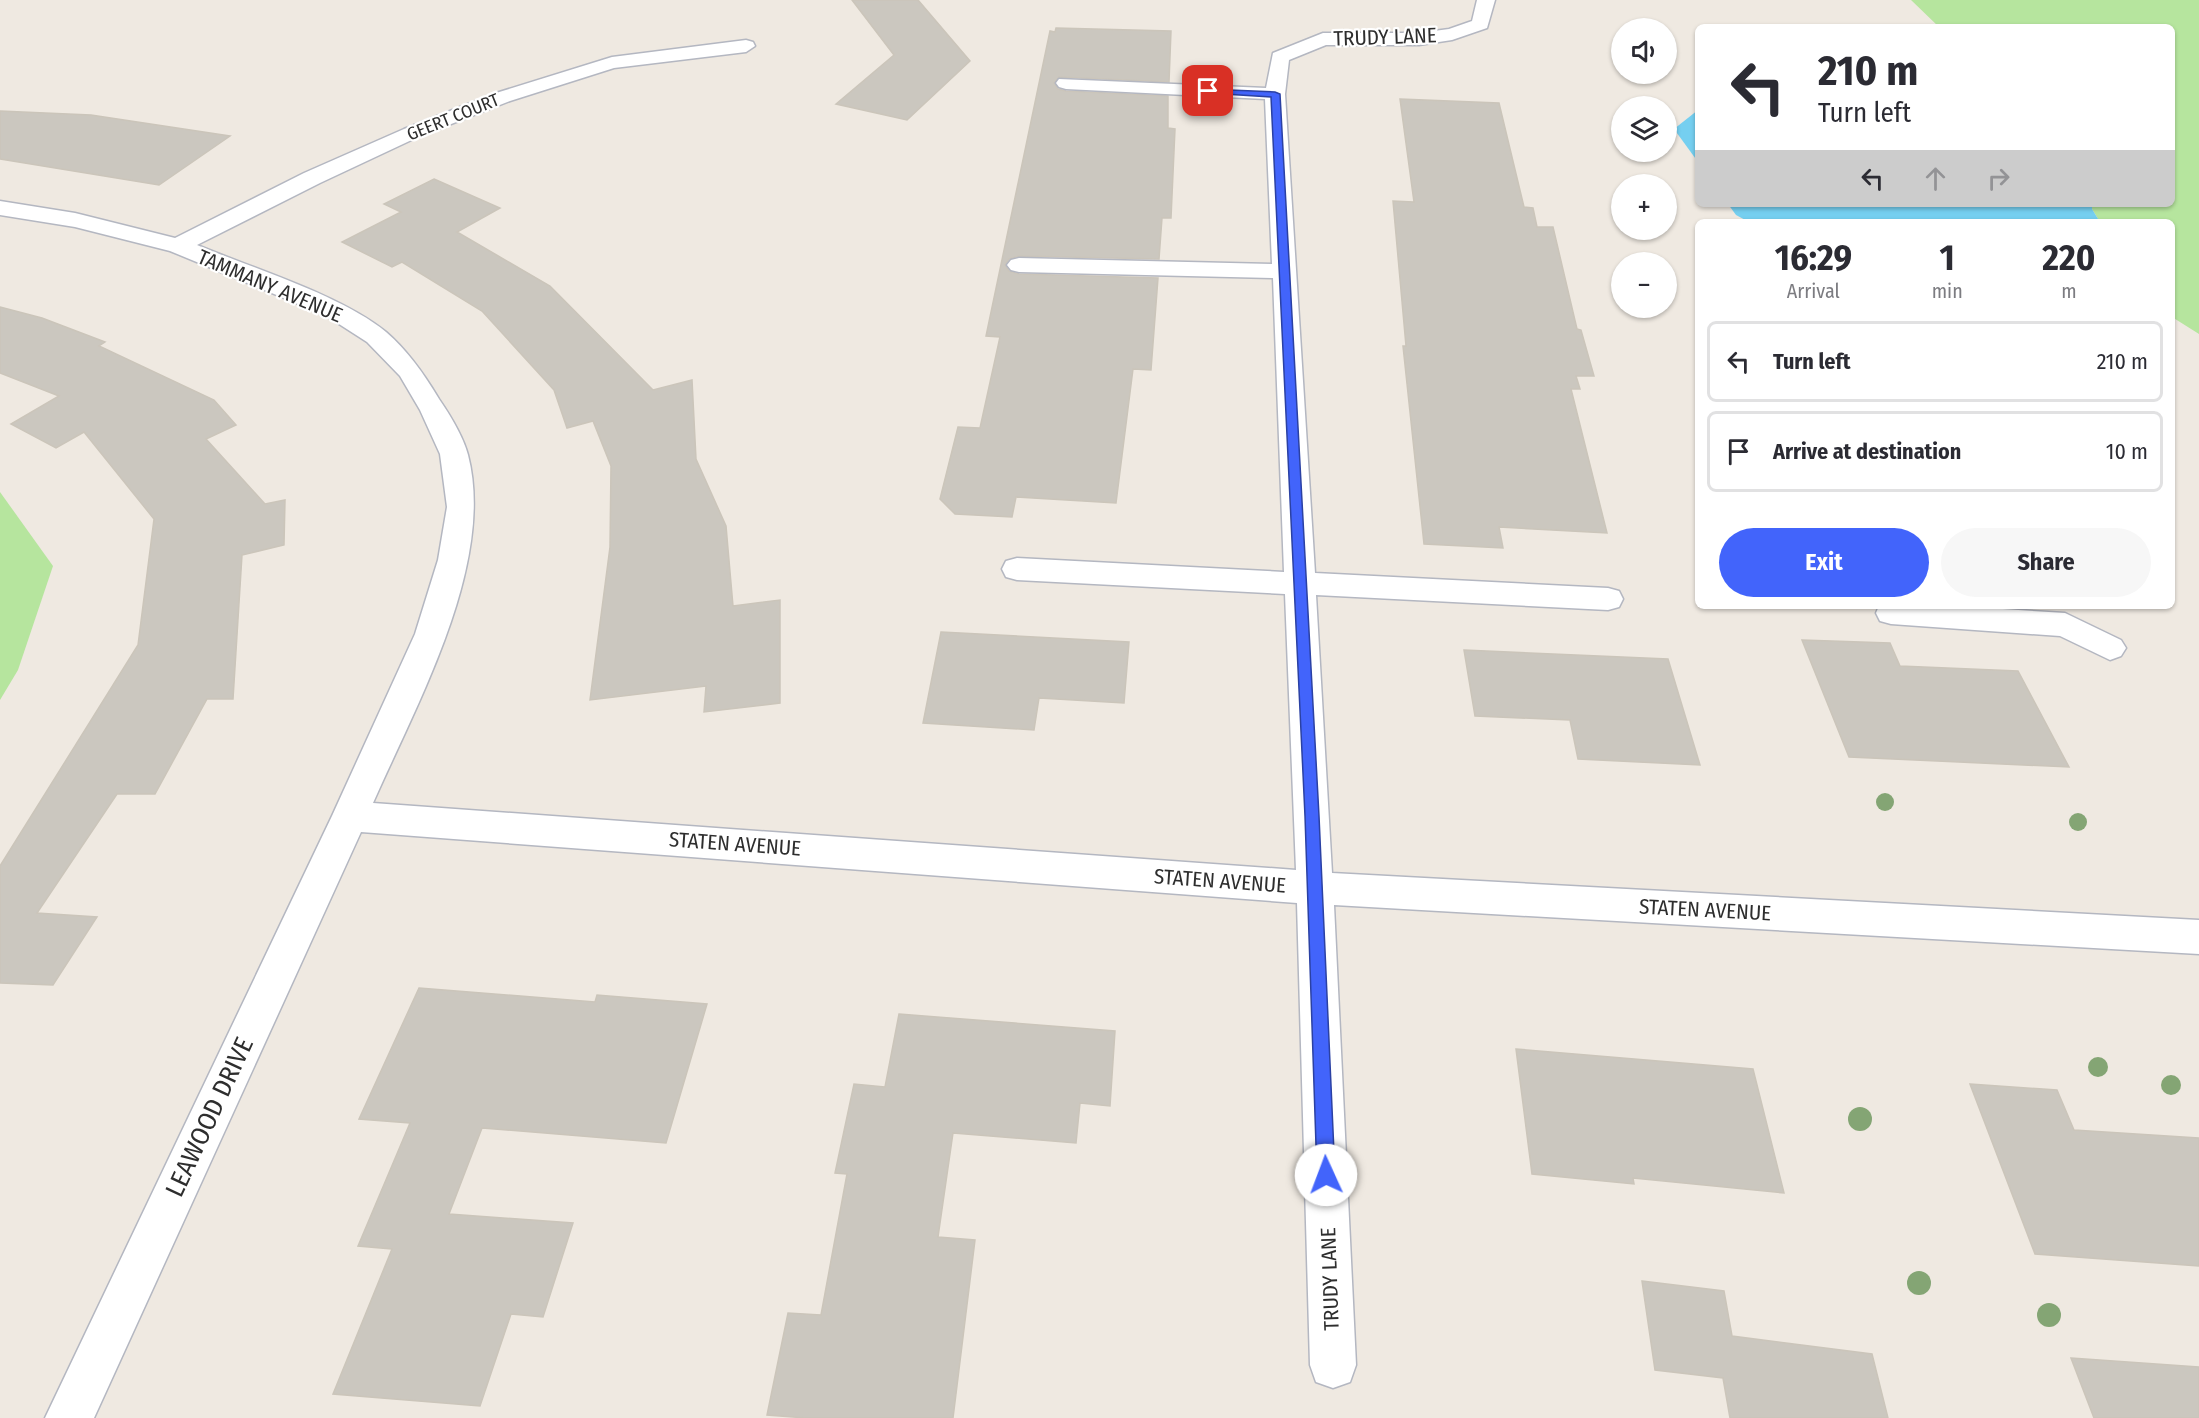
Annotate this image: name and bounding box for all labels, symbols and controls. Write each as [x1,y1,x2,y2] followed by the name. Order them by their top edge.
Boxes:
[1611,18,1677,318] map controls
[1611,18,1677,84] button: sound
[1333,22,1437,52] street label: TRUDY LANE
[1818,46,1918,96] text: 210 m
[1719,48,1797,126] icon: left
[1182,65,1233,116] pin
[1191,74,1224,107] icon: arrive
[404,88,503,145] street label: GEERT COURT
[1611,96,1677,162] button: layers
[1818,97,1911,129] text: Turn left
[1856,162,1889,195] icon: left
[1919,162,1952,195] icon: ahead
[1982,162,2015,195] icon: right
[1611,174,1677,240] button: +
[1775,236,1852,280] text: 16:29
[1940,236,1955,280] text: 1
[2042,236,2095,280] text: 220
[194,244,347,328] street label: TAMMANY AVENUE
[1611,252,1677,318] button: −
[1787,279,1840,303] text: Arrival
[1932,279,1963,303] text: min
[2061,279,2077,303] text: m
[1722,345,1755,378] icon: left
[1773,348,1851,375] text: Turn left
[2097,348,2148,375] text: 210 m
[1722,435,1755,468] icon: arrive
[1773,438,1961,465] text: Arrive at destination
[2106,438,2148,465] text: 10 m
[1719,528,1929,597] button: Exit
[1941,528,2151,597] button: Share
[668,826,802,862] street label: STATEN AVENUE
[1153,863,1287,899] street label: STATEN AVENUE
[1638,894,1772,926] street label: STATEN AVENUE
[159,1033,260,1202] street label: LEAWOOD DRIVE
[1294,1143,1358,1207] position arrow
[1315,1227,1345,1331] street label: TRUDY LANE

